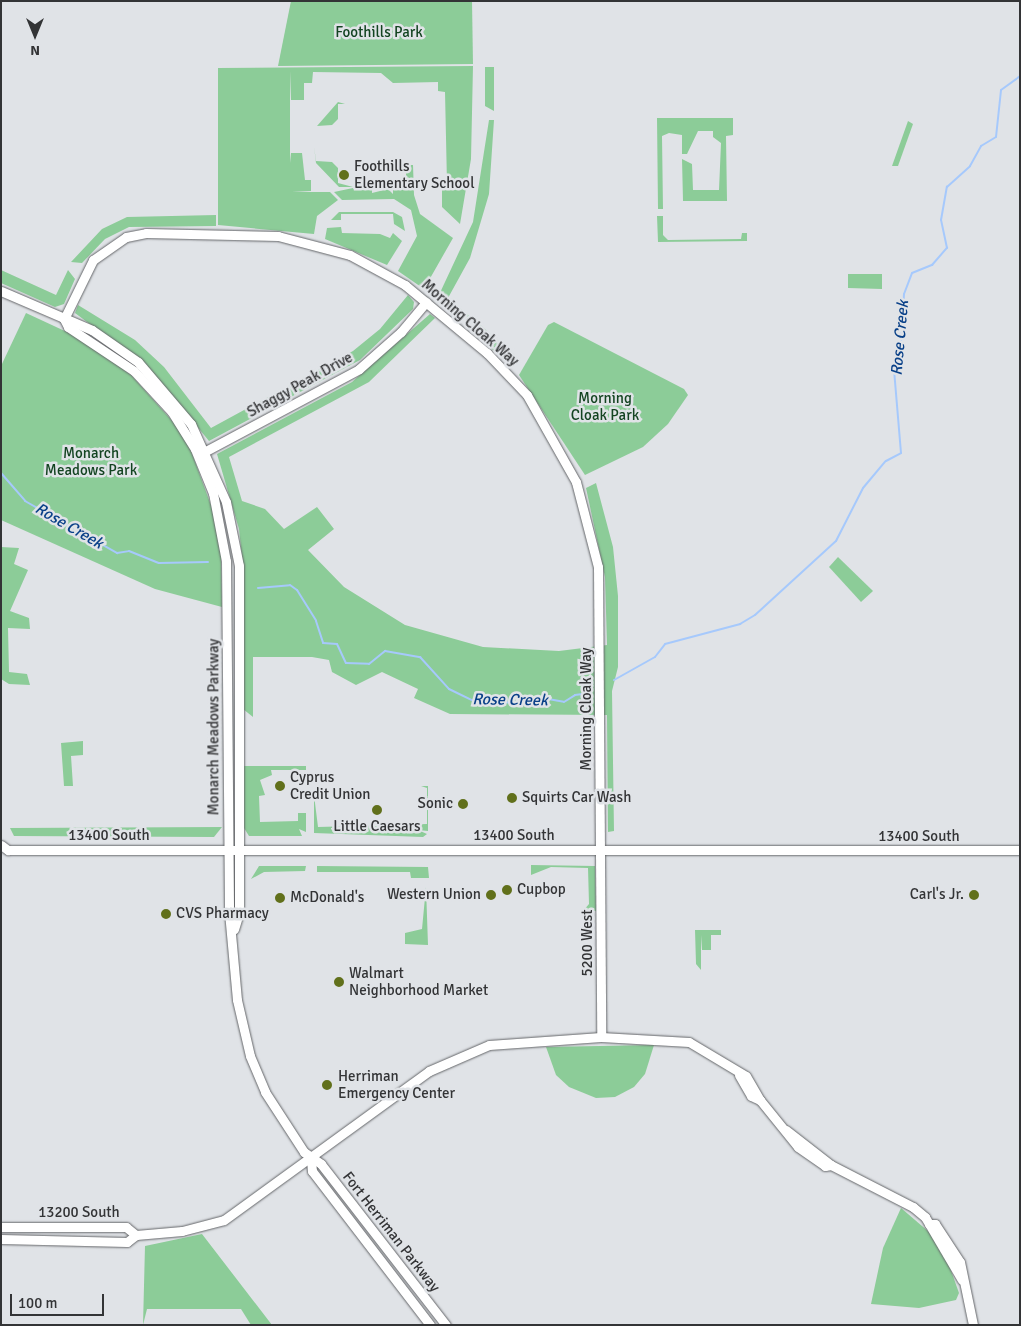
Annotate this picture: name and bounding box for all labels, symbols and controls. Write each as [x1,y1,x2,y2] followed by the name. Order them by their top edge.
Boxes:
[10,10,60,60] north arrow
[335,24,423,42] park label: Foothills Park
[30,42,40,59] text: N
[354,157,475,192] place label: Foothills Elementary School
[338,169,350,181] marker: Foothills Elementary School
[418,276,522,370] street label: Morning Cloak Way
[887,300,913,376] water label: Rose Creek
[244,349,356,421] street label: Shaggy Peak Drive
[571,389,639,424] park label: Morning Cloak Park
[45,444,137,479] park label: Monarch Meadows Park
[31,499,107,553] water label: Rose Creek
[205,639,223,815] street label: Monarch Meadows Parkway
[578,647,596,771] street label: Morning Cloak Way
[472,690,548,710] water label: Rose Creek
[290,768,371,803] place label: Cyprus Credit Union
[274,780,286,792] marker: Cyprus Credit Union
[522,789,631,807] place label: Squirts Car Wash
[506,792,518,804] marker: Squirts Car Wash
[418,795,453,813] place label: Sonic
[457,798,469,810] marker: Sonic
[371,804,383,816] marker: Little Caesars
[333,818,421,836] place label: Little Caesars
[68,827,150,845] street label: 13400 South
[473,827,555,845] street label: 13400 South
[878,828,960,846] street label: 13400 South
[517,881,566,899] place label: Cupbop
[501,884,513,896] marker: Cupbop
[387,886,481,904] place label: Western Union
[910,886,964,904] place label: Carl's Jr.
[290,889,364,907] place label: McDonald's
[485,889,497,901] marker: Western Union
[968,889,980,901] marker: Carl's Jr.
[274,892,286,904] marker: McDonald's
[176,905,269,923] place label: CVS Pharmacy
[160,908,172,920] marker: CVS Pharmacy
[579,909,597,977] street label: 5200 West
[349,964,488,999] place label: Walmart Neighborhood Market
[333,976,345,988] marker: Walmart Neighborhood Market
[338,1067,455,1102] place label: Herriman Emergency Center
[320,1078,334,1092] marker: Herriman Emergency Center
[338,1168,444,1296] street label: Fort Herriman Parkway
[38,1204,120,1222] street label: 13200 South
[12,1284,106,1316] scale bar
[18,1294,58,1312] text: 100 m

